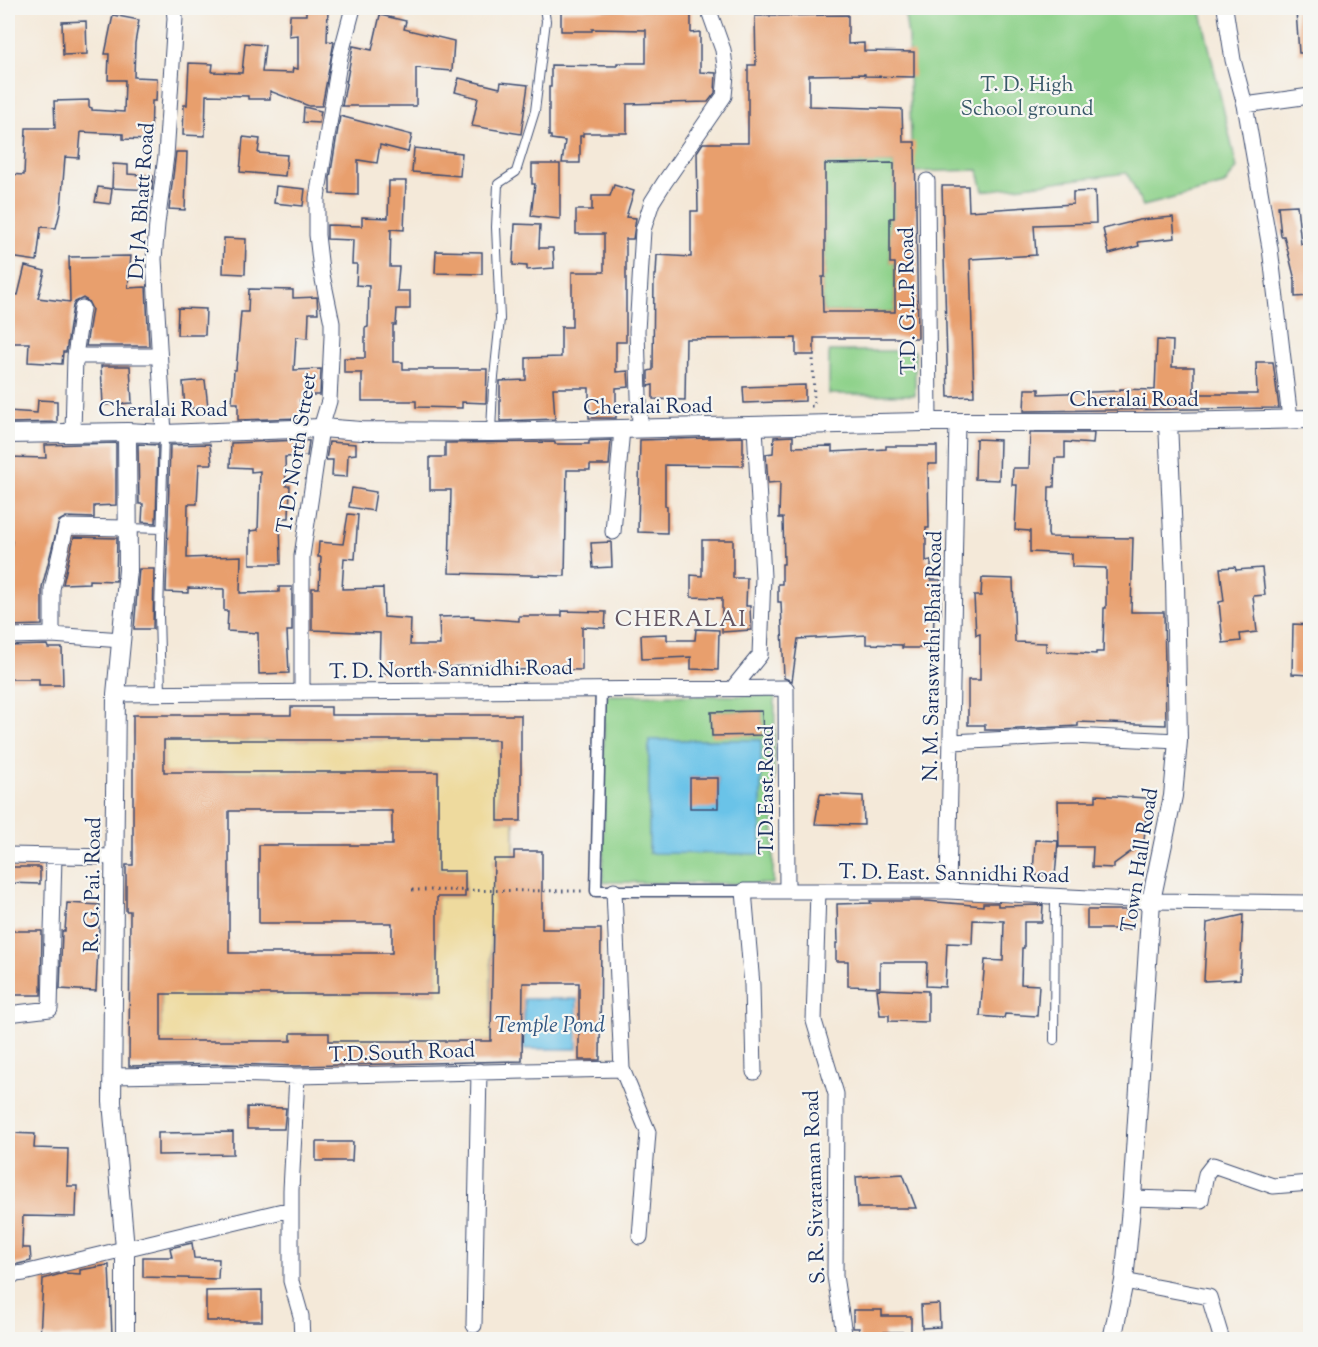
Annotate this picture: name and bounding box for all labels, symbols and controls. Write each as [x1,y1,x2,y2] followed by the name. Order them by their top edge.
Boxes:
[961,71,1094,125] park label: T. D. High School ground
[123,121,163,281] street label: Dr JA Bhatt Road
[893,227,925,375] street label: T.D. G.L.P Road
[270,371,326,536] street label: T. D. North Street
[1069,386,1199,416] street label: Cheralai Road
[583,392,713,424] street label: Cheralai Road
[98,396,228,426] street label: Cheralai Road
[917,530,951,782] street label: N. M. Saraswathi Bhai Road
[615,605,747,637] district label: CHERALAI
[329,654,573,688] street label: T. D. North Sannidhi.Road
[753,725,783,855] street label: T.D.East.Road
[1115,786,1167,935] street label: Town Hall Road
[78,817,110,953] street label: R. G. Pai. Road
[838,858,1070,892] street label: T. D. East. Sannidhi Road
[495,1011,605,1043] water label: Temple Pond
[328,1036,476,1072] street label: T.D.South Road
[798,1089,834,1284] street label: S. R. Sivaraman Road

